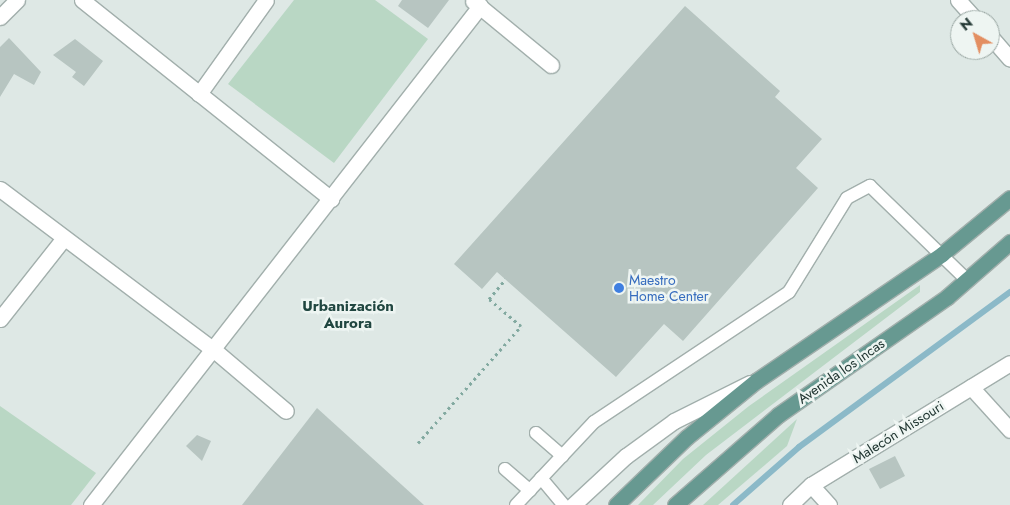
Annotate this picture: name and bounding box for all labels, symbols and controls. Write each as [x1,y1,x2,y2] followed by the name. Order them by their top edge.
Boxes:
[950,10,1000,60] north arrow
[956,13,977,35] text: N
[629,272,709,304] place label: Maestro Home Center
[613,282,625,294] marker: Maestro Home Center
[302,297,394,332] district label: Urbanización Aurora
[794,335,888,407] street label: Avenida los Incas
[849,397,947,467] street label: Malecón Missouri

